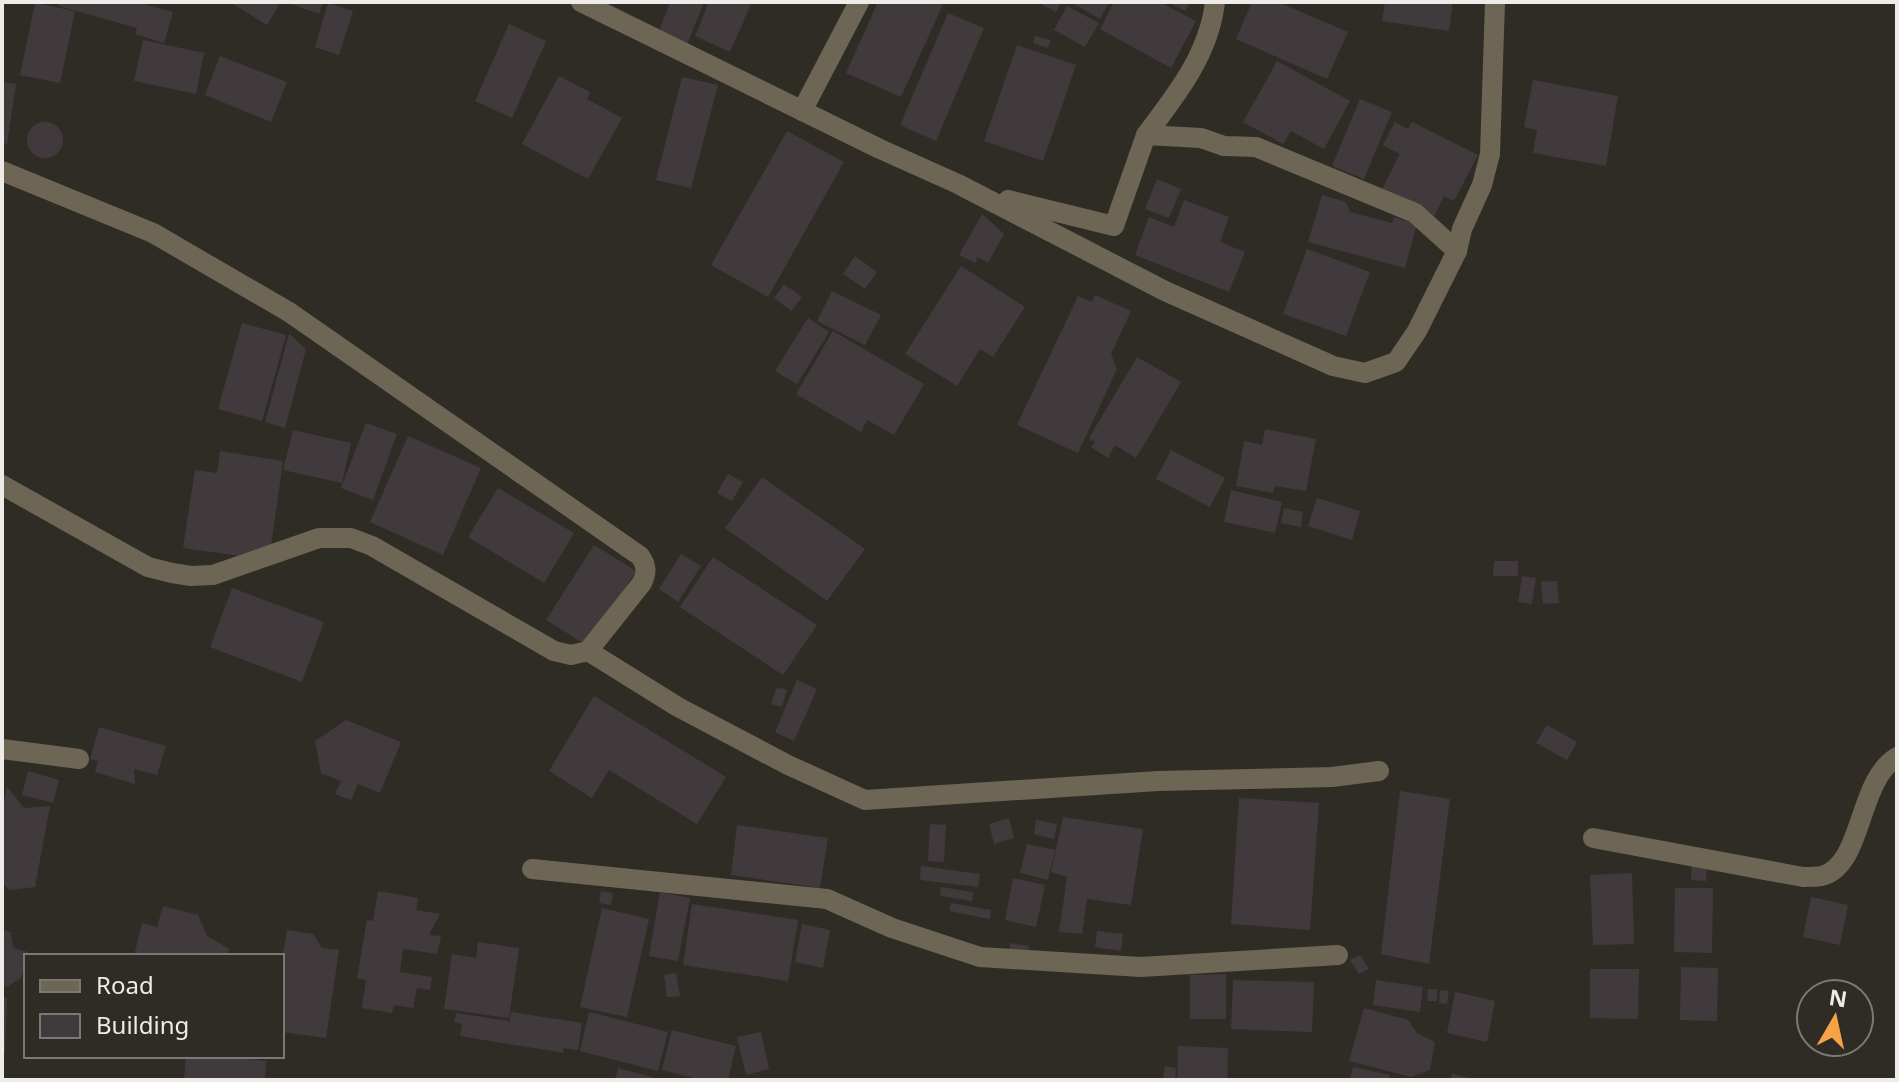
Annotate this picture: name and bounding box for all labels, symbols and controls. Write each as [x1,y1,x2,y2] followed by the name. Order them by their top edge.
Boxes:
[24,954,284,1058] legend
[96,968,154,1001] text: Road
[1795,978,1875,1058] north arrow
[1827,981,1849,1013] text: N
[96,1008,189,1041] text: Building

